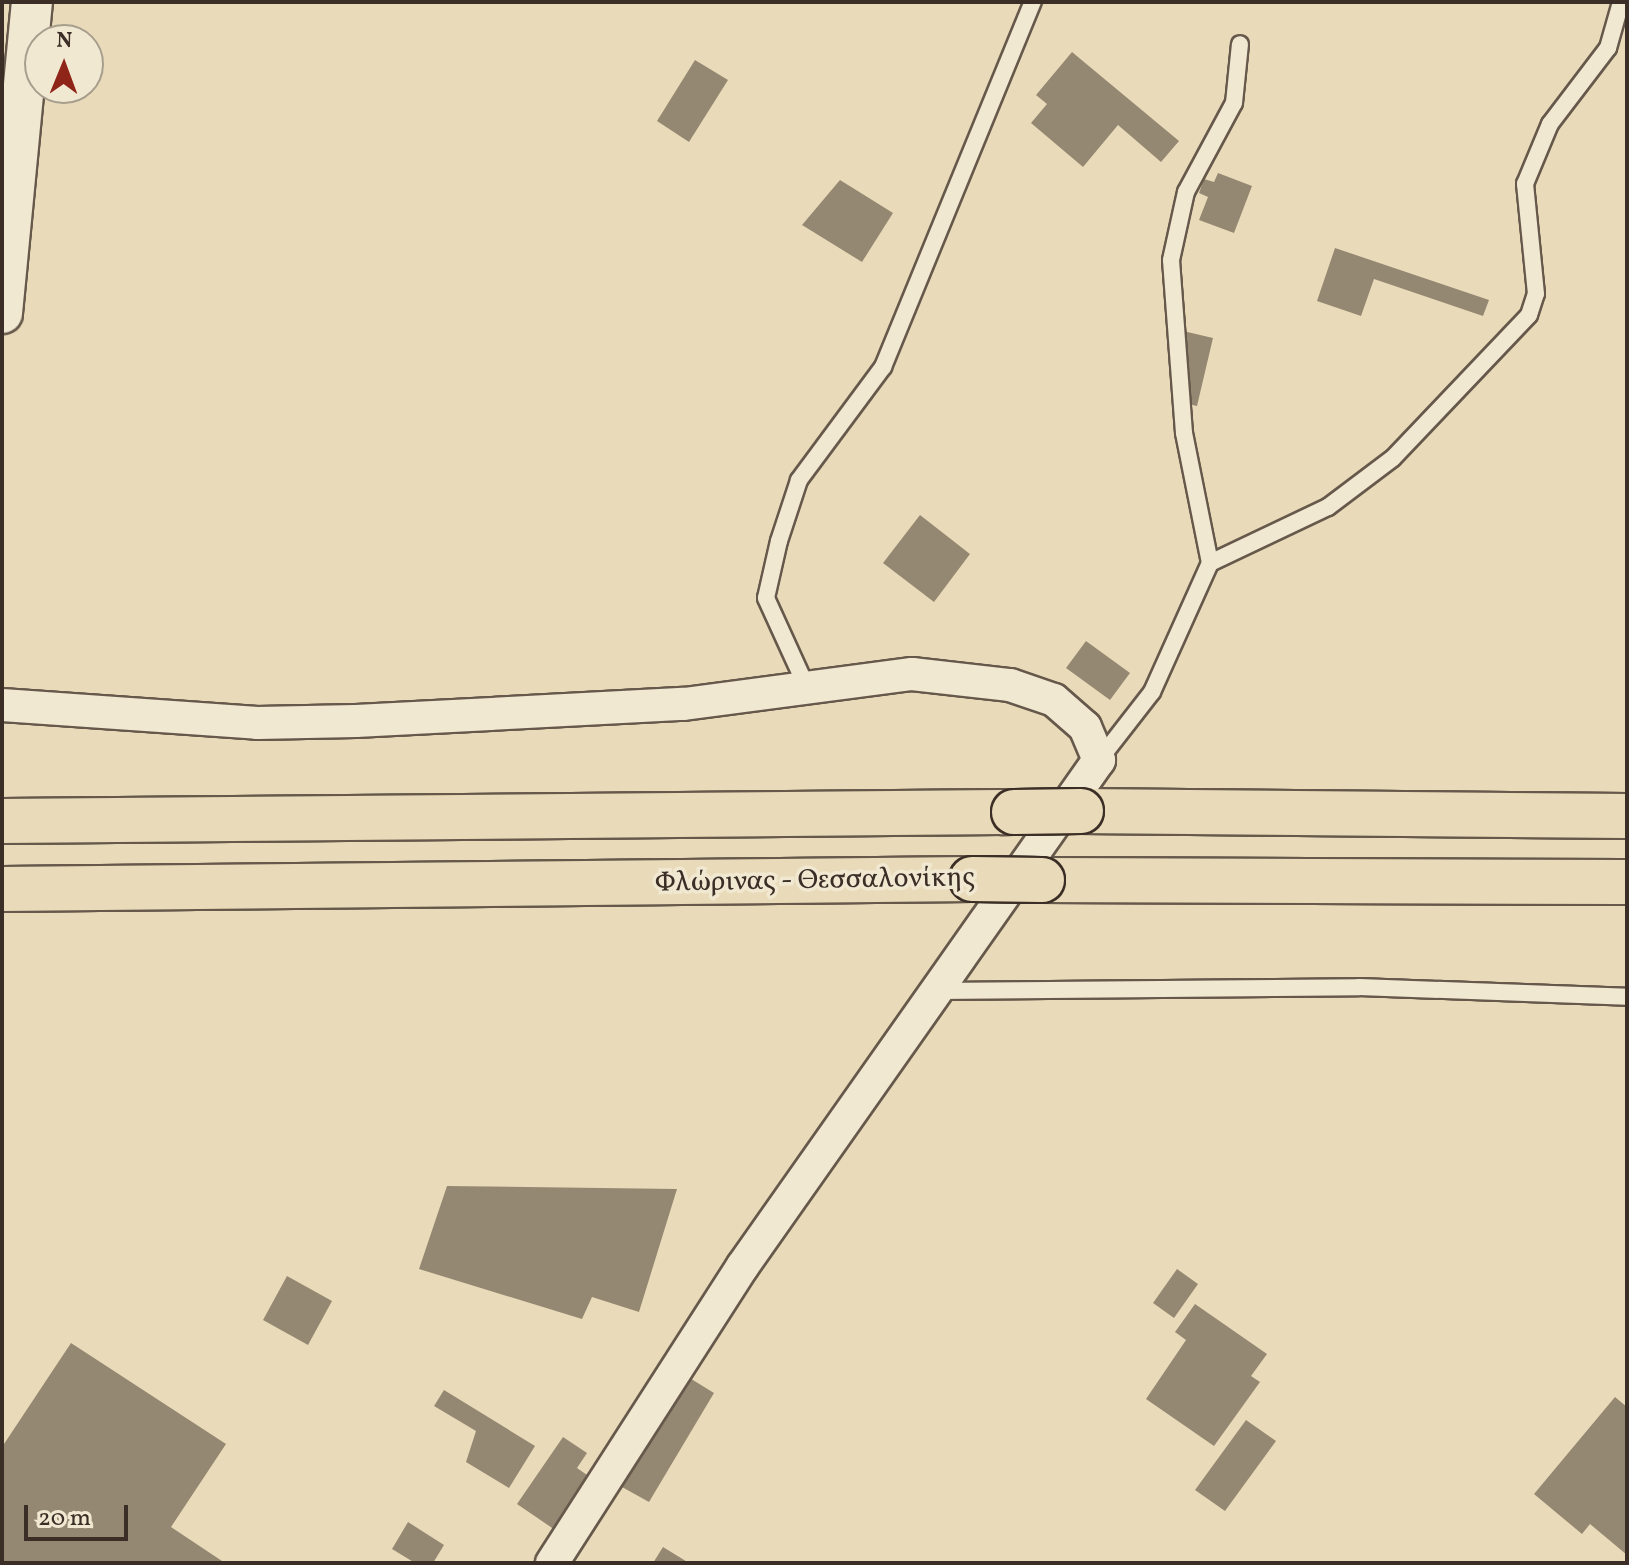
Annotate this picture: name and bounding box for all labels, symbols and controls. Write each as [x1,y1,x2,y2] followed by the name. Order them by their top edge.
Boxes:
[24,24,104,104] north arrow
[56,26,73,57] text: N
[654,861,976,901] street label: Φλώρινας - Θεσσαλονίκης
[28,1489,132,1539] scale bar
[38,1502,91,1536] text: 20 m

